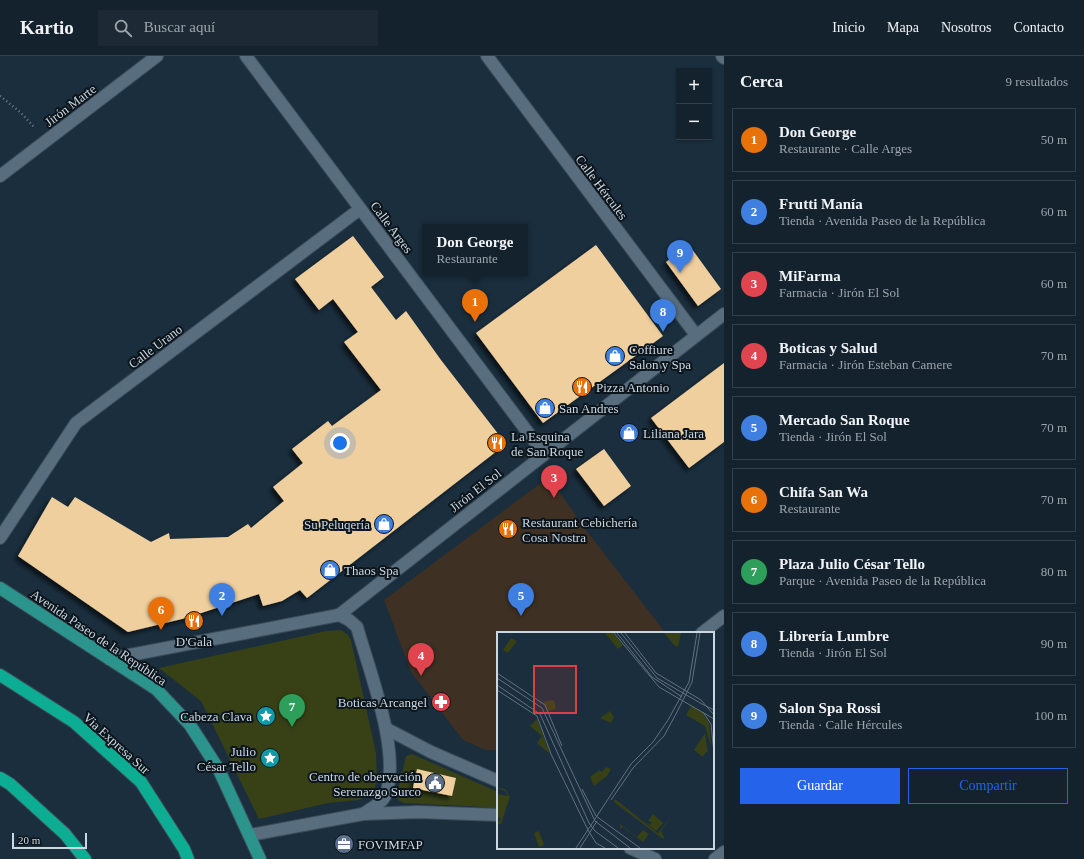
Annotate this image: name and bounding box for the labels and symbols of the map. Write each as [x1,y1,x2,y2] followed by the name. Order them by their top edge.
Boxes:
[42,81,99,130] street label: Jirón Marte
[572,152,631,223] street label: Calle Hércules
[367,199,416,256] street label: Calle Arges
[667,240,693,273] pin: 9
[462,289,488,322] pin: 1
[650,299,676,332] pin: 8
[126,321,185,371] street label: Calle Urano
[629,342,691,372] place label: Coffiure Salon y Spa
[604,345,626,367] shop icon: Coffiure Salon y Spa
[571,376,593,398] restaurant icon: Pizza Antonio
[596,380,669,395] place label: Pizza Antonio
[534,397,556,419] shop icon: San Andres
[559,401,619,416] place label: San Andres
[618,422,640,444] shop icon: Liliana Jara
[643,426,704,441] place label: Liliana Jara
[511,429,583,459] place label: La Esquina de San Roque
[486,432,508,454] restaurant icon: La Esquina de San Roque
[330,433,350,453] your location
[446,465,504,515] street label: Jirón El Sol
[541,465,567,498] pin: 3
[373,513,395,535] shop icon: Su Peluqería
[522,515,637,545] place label: Restaurant Cebichería Cosa Nostra
[304,517,370,532] place label: Su Peluqería
[497,518,519,540] restaurant icon: Restaurant Cebichería Cosa Nostra
[319,559,341,581] shop icon: Thaos Spa
[344,563,399,578] place label: Thaos Spa
[209,583,235,616] pin: 2
[508,583,534,616] pin: 5
[28,586,170,689] street label: Avenida Paseo de la República
[148,597,174,630] pin: 6
[183,610,205,632] restaurant icon: D'Gala
[497,632,714,849] inset map
[176,634,212,649] place label: D'Gala
[408,643,434,676] pin: 4
[430,691,452,713] pharmacy icon: Boticas Arcangel
[279,694,305,727] pin: 7
[338,695,427,710] place label: Boticas Arcangel
[255,705,277,727] place icon: Cabeza Clava
[180,709,252,724] place label: Cabeza Clava
[80,710,154,778] street label: Via Expresa Sur
[197,744,256,774] place label: Julio César Tello
[259,747,281,769] place icon: Julio César Tello
[309,769,421,799] place label: Centro de obervación Serenazgo Surco
[424,772,446,794] public building icon: Centro de obervación Serenazgo Surco
[12,831,87,850] scale bar
[333,833,355,855] office icon: FOVIMFAP
[358,837,423,852] place label: FOVIMFAP

